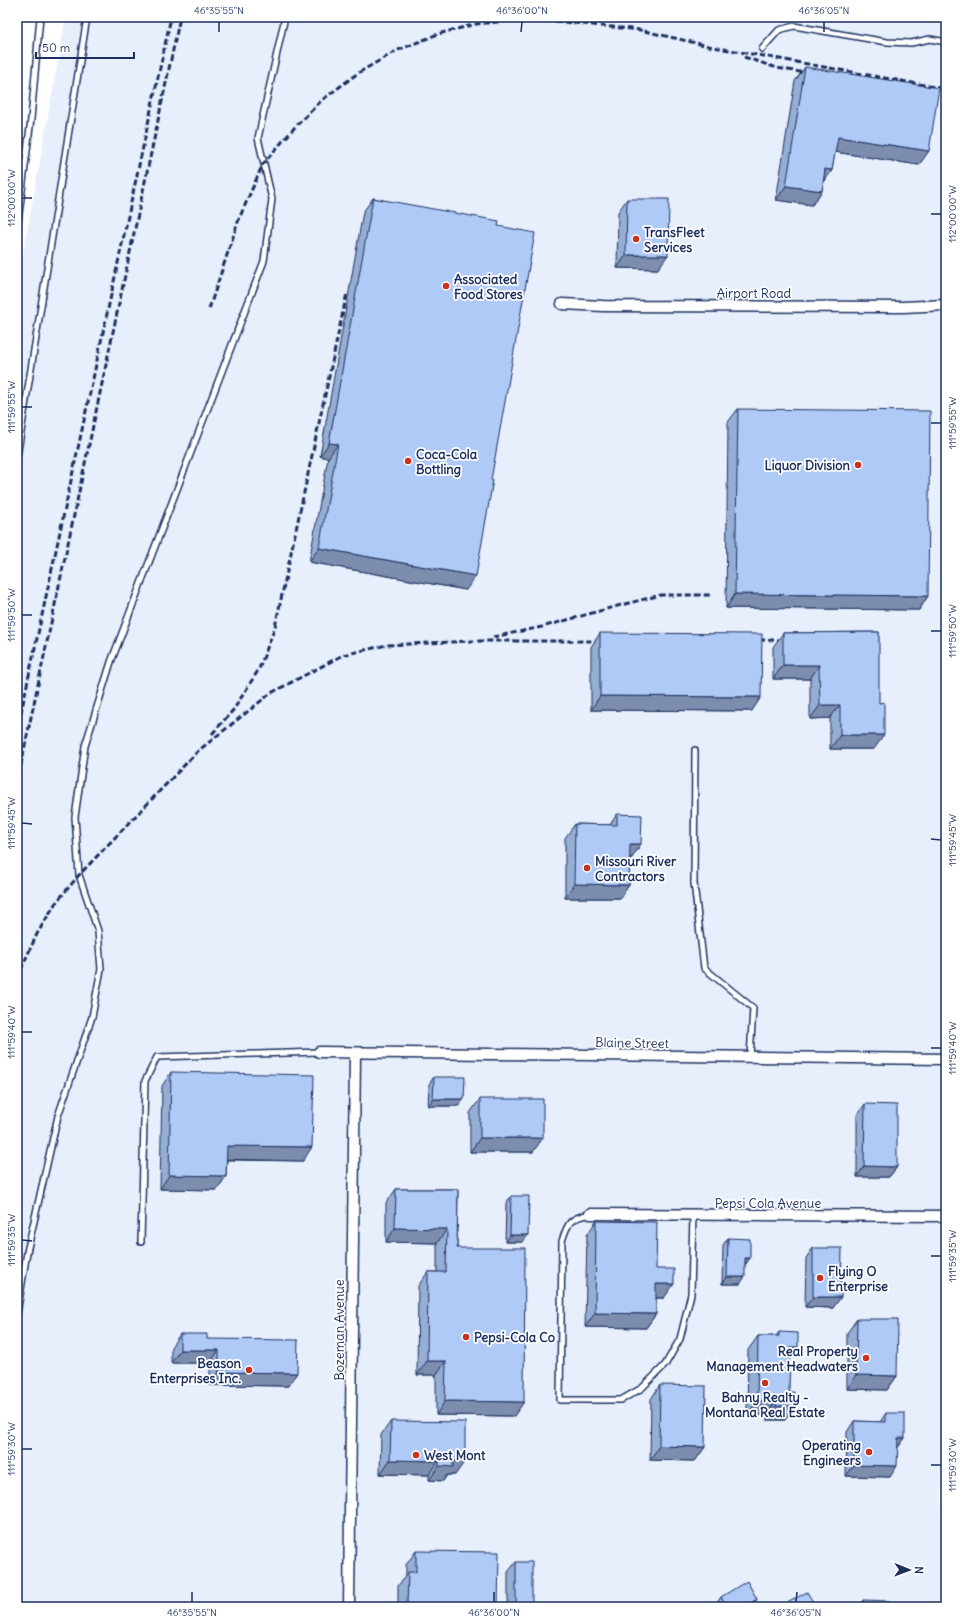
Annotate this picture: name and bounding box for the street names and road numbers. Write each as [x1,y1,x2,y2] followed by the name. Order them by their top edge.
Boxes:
[717,285,792,302] street label: Airport Road
[595,1034,670,1052] street label: Blaine Street
[715,1195,821,1212] street label: Pepsi Cola Avenue
[331,1279,348,1381] street label: Bozeman Avenue

